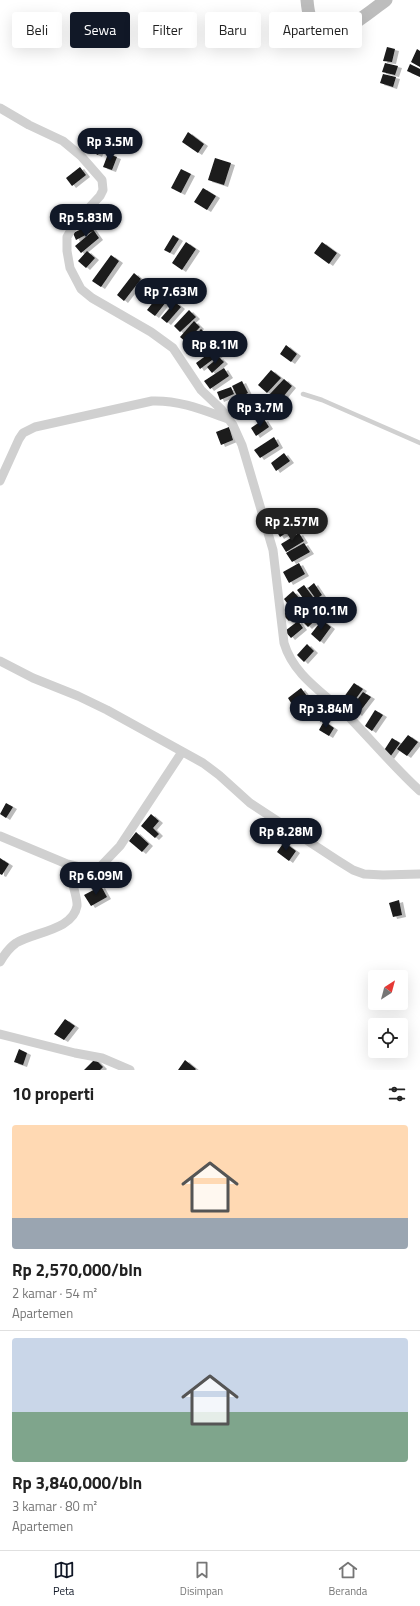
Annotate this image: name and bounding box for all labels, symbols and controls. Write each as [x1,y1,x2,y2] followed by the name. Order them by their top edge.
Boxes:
[12,12,62,48] chip: Beli
[70,12,130,48] chip: Sewa
[138,12,197,48] chip: Filter
[205,12,261,48] chip: Baru
[269,12,362,48] chip: Apartemen
[73,128,147,162] pin: Rp 3.5M
[86,131,134,151] text: Rp 3.5M
[45,204,127,238] pin: Rp 5.83M
[59,207,113,227] text: Rp 5.83M
[130,278,212,312] pin: Rp 7.63M
[144,281,198,301] text: Rp 7.63M
[178,331,252,365] pin: Rp 8.1M
[191,334,239,354] text: Rp 8.1M
[223,394,297,428] pin: Rp 3.7M
[236,397,284,417] text: Rp 3.7M
[251,508,333,542] pin: Rp 2.57M
[265,511,319,531] text: Rp 2.57M
[280,597,362,631] pin: Rp 10.1M
[294,600,348,620] text: Rp 10.1M
[285,695,367,729] pin: Rp 3.84M
[299,698,353,718] text: Rp 3.84M
[245,818,327,852] pin: Rp 8.28M
[259,821,313,841] text: Rp 8.28M
[55,862,137,896] pin: Rp 6.09M
[69,865,123,885] text: Rp 6.09M
[368,970,408,1010] north arrow
[368,970,408,1058] map controls
[368,1018,408,1058] button: locate
[12,1081,94,1107] text: 10 properti
[386,1083,408,1105] icon: filters
[174,1151,246,1223] icon: home
[12,1257,142,1283] text: Rp 2,570,000/bln
[12,1283,97,1303] text: 2 kamar · 54 m²
[12,1303,73,1323] text: Apartemen
[174,1364,246,1436] icon: home
[12,1470,142,1496] text: Rp 3,840,000/bln
[12,1496,97,1516] text: 3 kamar · 80 m²
[12,1516,73,1536] text: Apartemen
[53,1559,75,1599] tab: Peta
[180,1559,223,1599] tab: Disimpan
[329,1559,367,1599] tab: Beranda

